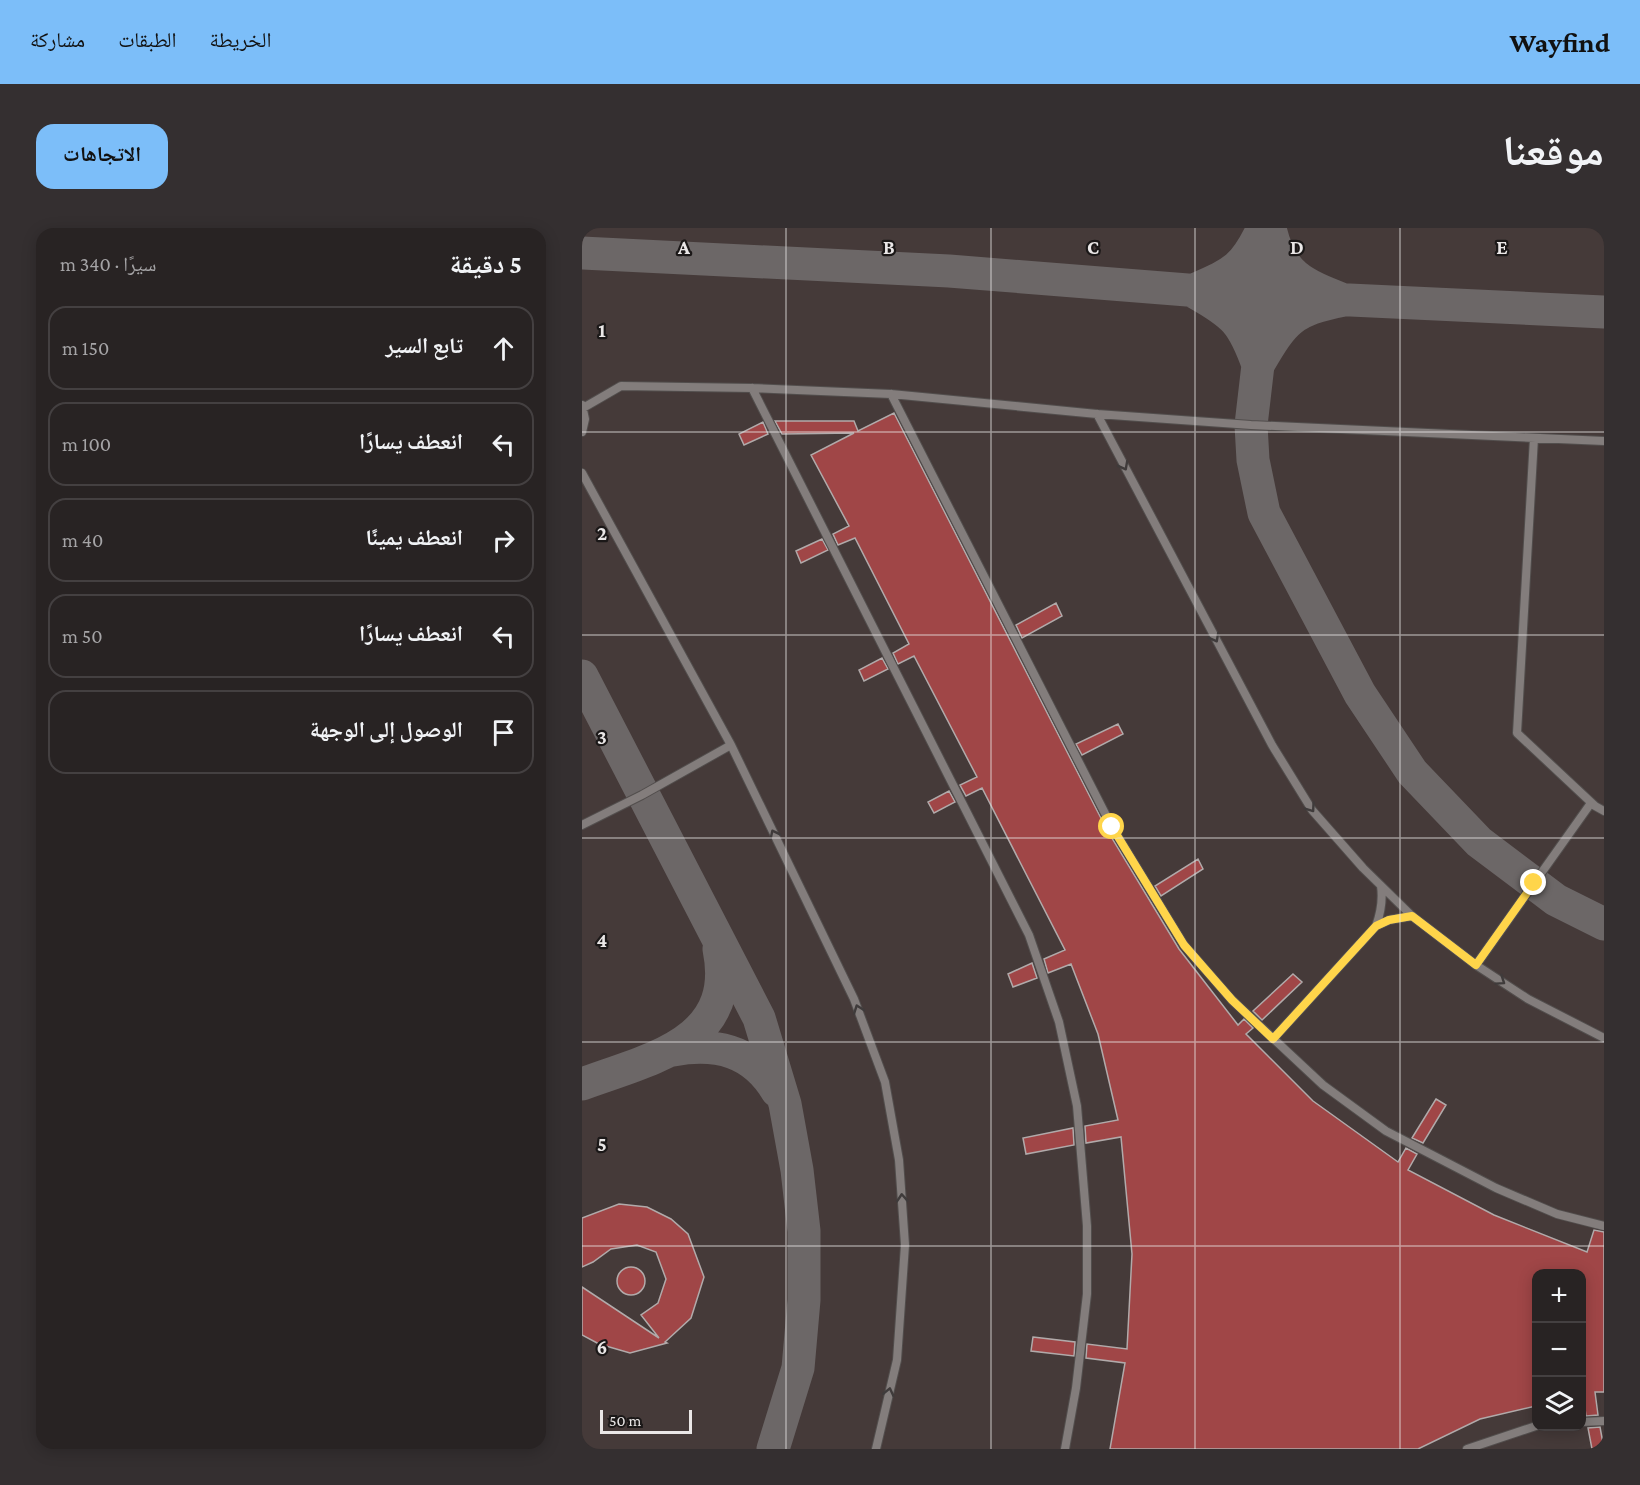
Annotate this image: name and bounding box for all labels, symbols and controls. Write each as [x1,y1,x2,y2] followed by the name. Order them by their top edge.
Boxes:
[1510,27,1610,58] text: Wayfind
[30,28,85,52] text: مشاركة
[118,28,177,52] text: الطبقات
[210,28,271,52] text: الخريطة
[36,124,168,189] button: الاتجاهات
[1503,127,1604,174] text: موقعنا
[677,236,691,258] text: A
[883,236,895,258] text: B
[1087,236,1099,258] text: C
[1290,236,1304,258] text: D
[1496,236,1508,258] text: E
[450,250,522,279] text: 5 دقيقة
[60,253,156,275] text: سيرًا · 340 m
[598,319,606,341] text: 1
[487,332,520,365] icon: ahead
[385,333,463,358] text: تابع السير
[62,337,109,359] text: 150 m
[487,428,520,461] icon: left
[359,429,463,454] text: انعطف يسارًا
[62,433,111,455] text: 100 m
[1117,460,1128,470] one-way arrow
[597,522,607,544] text: 2
[487,524,520,557] icon: right
[365,525,463,550] text: انعطف يمينًا
[62,529,103,551] text: 40 m
[487,620,520,653] icon: left
[359,621,463,646] text: انعطف يسارًا
[62,625,103,647] text: 50 m
[1208,632,1219,643] one-way arrow
[487,716,520,749] icon: arrive
[310,717,463,742] text: الوصول إلى الوجهة
[597,726,607,748] text: 3
[1304,801,1315,812] one-way arrow
[1098,813,1124,839] route start
[769,829,781,840] one-way arrow
[1520,869,1546,895] route end
[597,929,608,951] text: 4
[1494,974,1505,985] one-way arrow
[853,1005,865,1016] one-way arrow
[597,1133,607,1155] text: 5
[896,1194,909,1203] one-way arrow
[1532,1269,1586,1431] map controls
[1532,1269,1586,1323] button: +
[1532,1323,1586,1377] button: −
[597,1336,607,1358] text: 6
[1532,1377,1586,1431] button: layers
[882,1387,895,1397] one-way arrow
[600,1407,692,1434] scale bar
[609,1412,641,1429] text: 50 m

